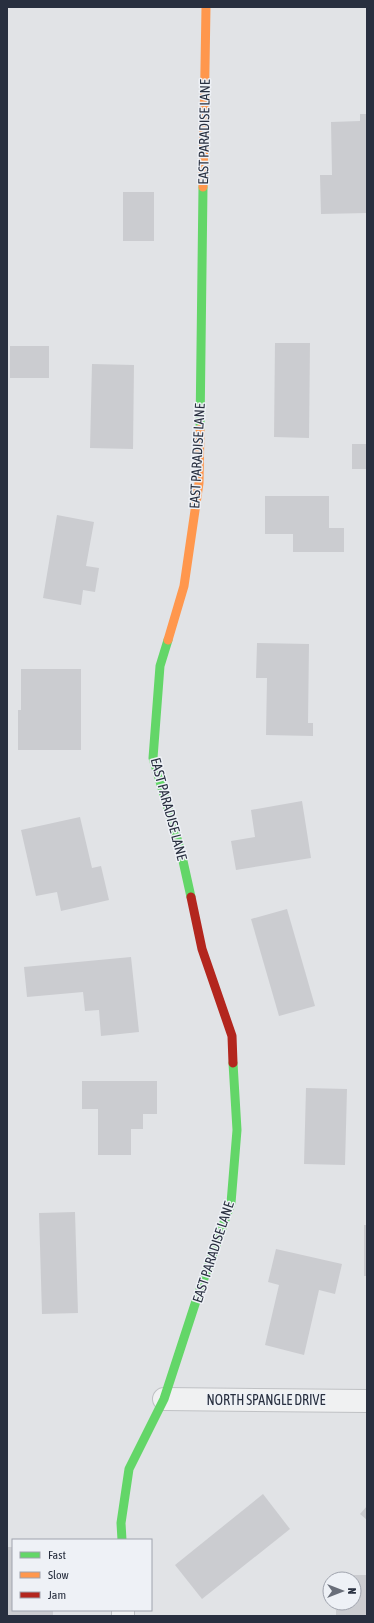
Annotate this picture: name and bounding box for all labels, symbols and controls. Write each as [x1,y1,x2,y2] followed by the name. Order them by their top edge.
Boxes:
[195,79,213,185] street label: EAST PARADISE LANE
[186,403,208,509] street label: EAST PARADISE LANE
[148,756,190,862] street label: EAST PARADISE LANE
[189,1199,237,1305] street label: EAST PARADISE LANE
[207,1392,325,1408] street label: NORTH SPANGLE DRIVE
[12,1539,152,1611] legend
[48,1548,66,1562] text: Fast
[48,1568,69,1582] text: Slow
[322,1571,362,1611] north arrow
[48,1588,66,1602] text: Jam
[346,1588,358,1594] text: N

